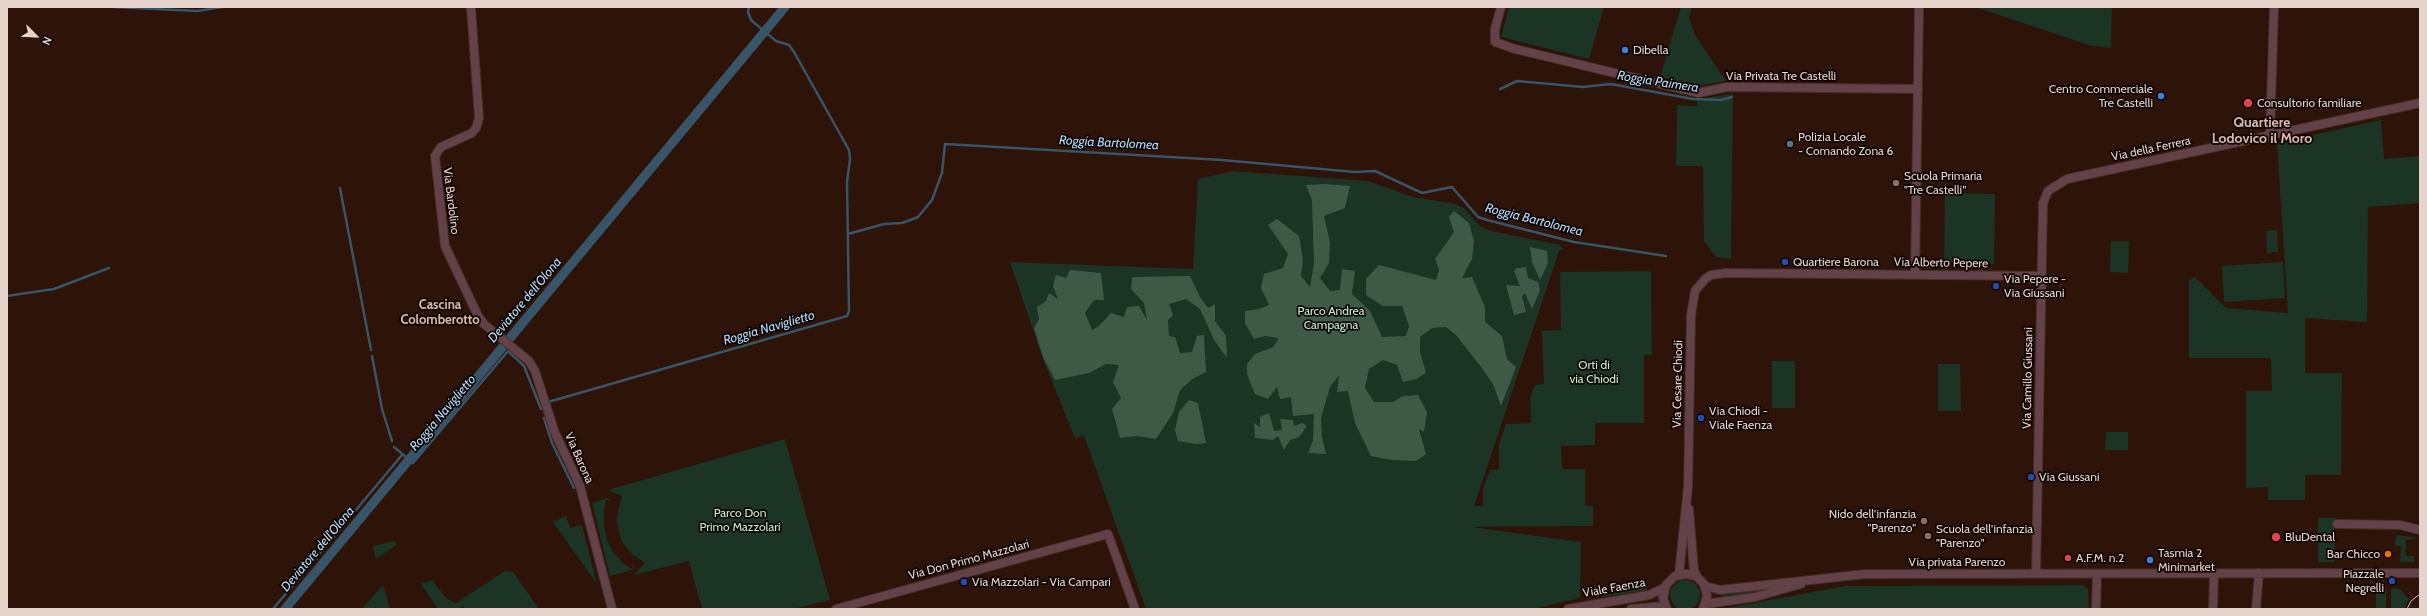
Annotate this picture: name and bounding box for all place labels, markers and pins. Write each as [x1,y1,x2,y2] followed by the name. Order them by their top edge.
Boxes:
[1633,43,1668,57] place label: Dibella
[1620,45,1630,55] marker: Dibella
[2049,82,2153,110] place label: Centro Commerciale Tre Castelli
[2156,91,2166,101] marker: Centro Commerciale Tre Castelli
[2257,96,2361,110] place label: Consultorio familiare
[2242,97,2254,109] marker: Consultorio familiare
[1798,130,1893,158] place label: Polizia Locale - Comando Zona 6
[1785,139,1795,149] marker: Polizia Locale - Comando Zona 6
[1904,169,1982,197] place label: Scuola Primaria "Tre Castelli"
[1891,178,1901,188] marker: Scuola Primaria "Tre Castelli"
[1793,255,1879,269] place label: Quartiere Barona
[1780,257,1790,267] marker: Quartiere Barona
[2004,272,2066,300] place label: Via Pepere - Via Giussani
[1991,281,2001,291] marker: Via Pepere - Via Giussani
[1709,404,1772,432] place label: Via Chiodi - Viale Faenza
[1696,413,1706,423] marker: Via Chiodi - Viale Faenza
[2039,470,2100,484] place label: Via Giussani
[2026,472,2036,482] marker: Via Giussani
[1829,507,1916,535] place label: Nido dell'infanzia "Parenzo"
[1919,516,1929,526] marker: Nido dell'infanzia "Parenzo"
[1936,522,2033,550] place label: Scuola dell'infanzia "Parenzo"
[2285,530,2335,544] place label: BluDental
[1923,531,1933,541] marker: Scuola dell'infanzia "Parenzo"
[2270,531,2282,543] marker: BluDental
[2158,546,2215,574] place label: Tasmia 2 Minimarket
[2327,547,2380,561] place label: Bar Chicco
[2383,549,2393,559] marker: Bar Chicco
[2076,551,2124,565] place label: A.F.M. n.2
[2063,553,2073,563] marker: A.F.M. n.2
[2145,555,2155,565] marker: Tasmia 2 Minimarket
[2343,567,2384,595] place label: Piazzale Negrelli
[972,575,1111,589] place label: Via Mazzolari - Via Campari
[2387,576,2397,586] marker: Piazzale Negrelli
[959,577,969,587] marker: Via Mazzolari - Via Campari

